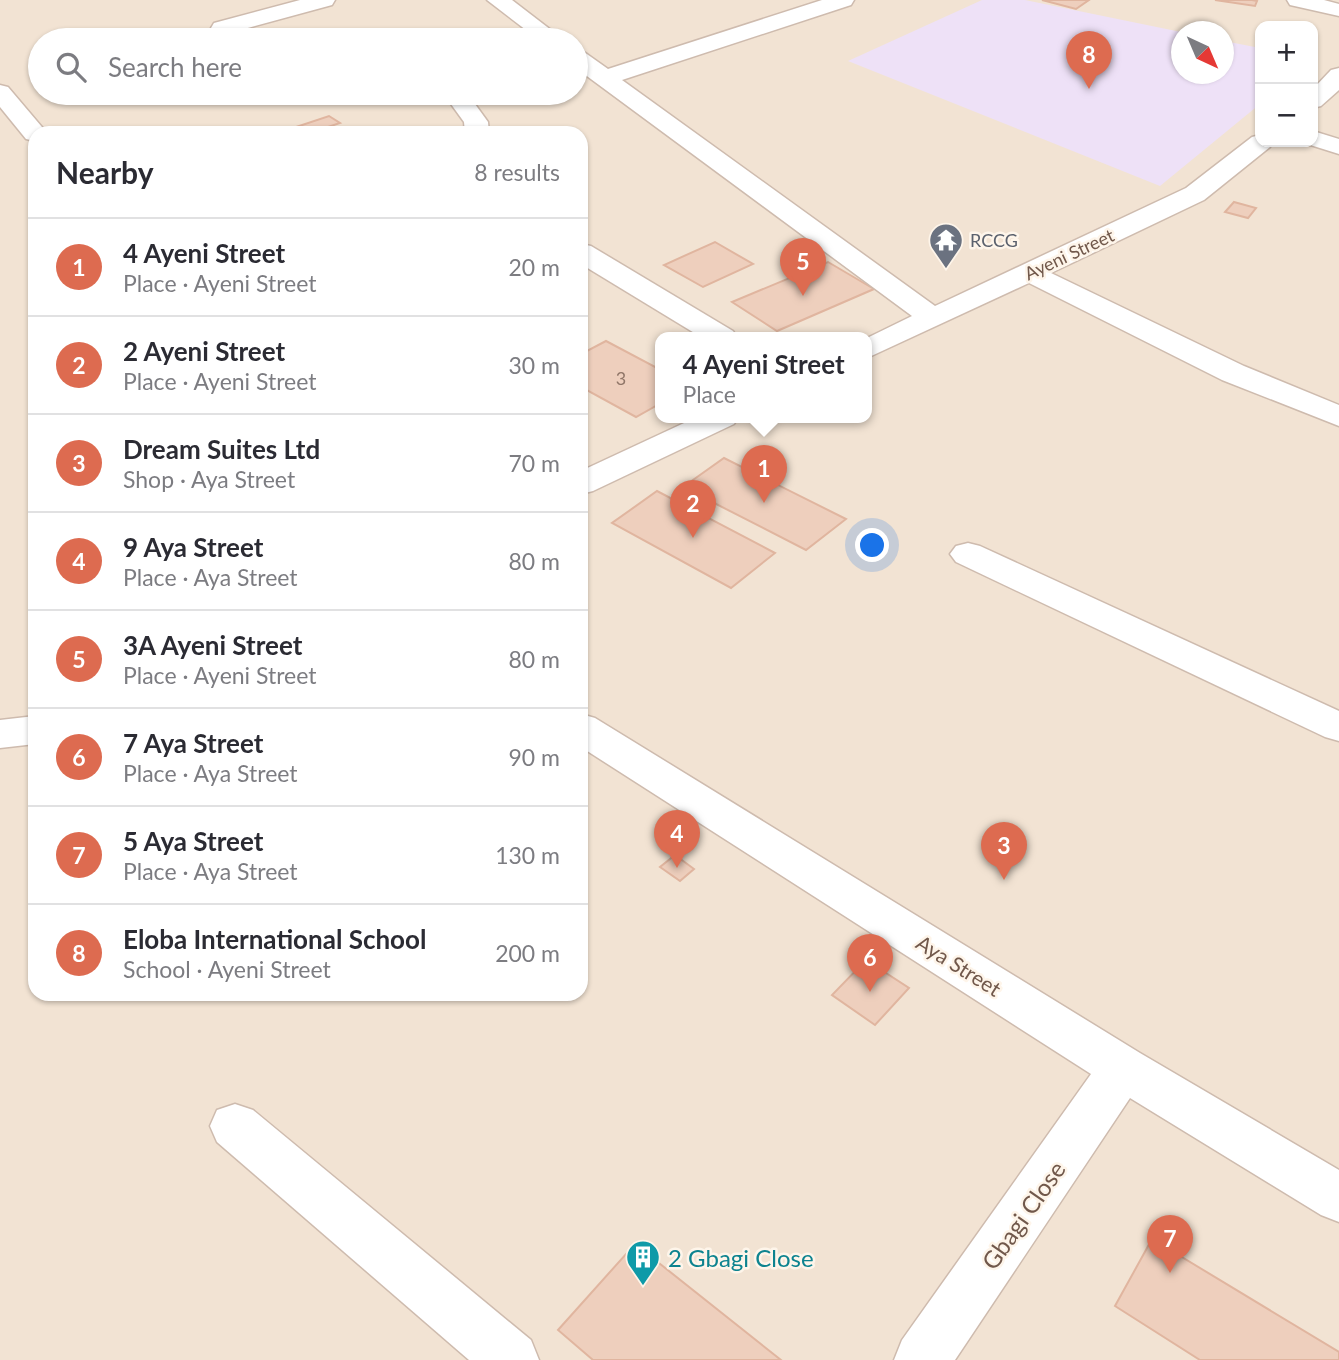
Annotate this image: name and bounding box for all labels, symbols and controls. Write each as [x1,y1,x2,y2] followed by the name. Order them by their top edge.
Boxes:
[1171,21,1234,84] north arrow
[1255,21,1318,147] map controls
[1255,21,1318,84] button: +
[28,28,588,105] search box
[1066,31,1112,89] pin: 8
[52,48,90,86] icon: search
[108,51,242,83] text: Search here
[1255,84,1318,147] button: −
[56,154,154,190] text: Nearby
[474,158,560,186] text: 8 results
[927,221,965,270] temple icon: RCCG
[1021,223,1118,284] street label: Ayeni Street
[970,229,1018,251] place label: RCCG
[123,237,285,269] text: 4 Ayeni Street
[780,238,826,296] pin: 5
[72,253,86,281] text: 1
[509,253,560,281] text: 20 m
[123,269,317,297] text: Place · Ayeni Street
[655,332,872,423] popup
[123,335,285,367] text: 2 Ayeni Street
[682,348,845,380] text: 4 Ayeni Street
[72,351,86,379] text: 2
[509,351,560,379] text: 30 m
[123,367,317,395] text: Place · Ayeni Street
[616,367,626,389] house number: 3
[682,380,736,408] text: Place
[123,433,320,465] text: Dream Suites Ltd
[741,445,787,503] pin: 1
[72,449,86,477] text: 3
[509,449,560,477] text: 70 m
[123,465,295,493] text: Shop · Aya Street
[670,480,716,538] pin: 2
[855,528,889,562] your location
[123,531,263,563] text: 9 Aya Street
[72,547,86,575] text: 4
[509,547,560,575] text: 80 m
[123,563,298,591] text: Place · Aya Street
[123,629,302,661] text: 3A Ayeni Street
[72,645,86,673] text: 5
[509,645,560,673] text: 80 m
[123,661,317,689] text: Place · Ayeni Street
[123,727,263,759] text: 7 Aya Street
[72,743,86,771] text: 6
[509,743,560,771] text: 90 m
[123,759,298,787] text: Place · Aya Street
[654,810,700,868] pin: 4
[981,822,1027,880] pin: 3
[123,825,263,857] text: 5 Aya Street
[72,841,86,869] text: 7
[495,841,560,869] text: 130 m
[123,857,298,885] text: Place · Aya Street
[123,923,426,955] text: Eloba International School
[912,929,1006,1001] street label: Aya Street
[847,934,893,992] pin: 6
[72,939,86,967] text: 8
[495,939,560,967] text: 200 m
[123,955,331,983] text: School · Ayeni Street
[975,1155,1071,1275] street label: Gbagi Close
[1147,1215,1193,1273] pin: 7
[624,1238,662,1287] building icon: 2 Gbagi Close
[668,1243,814,1272] place label: 2 Gbagi Close

